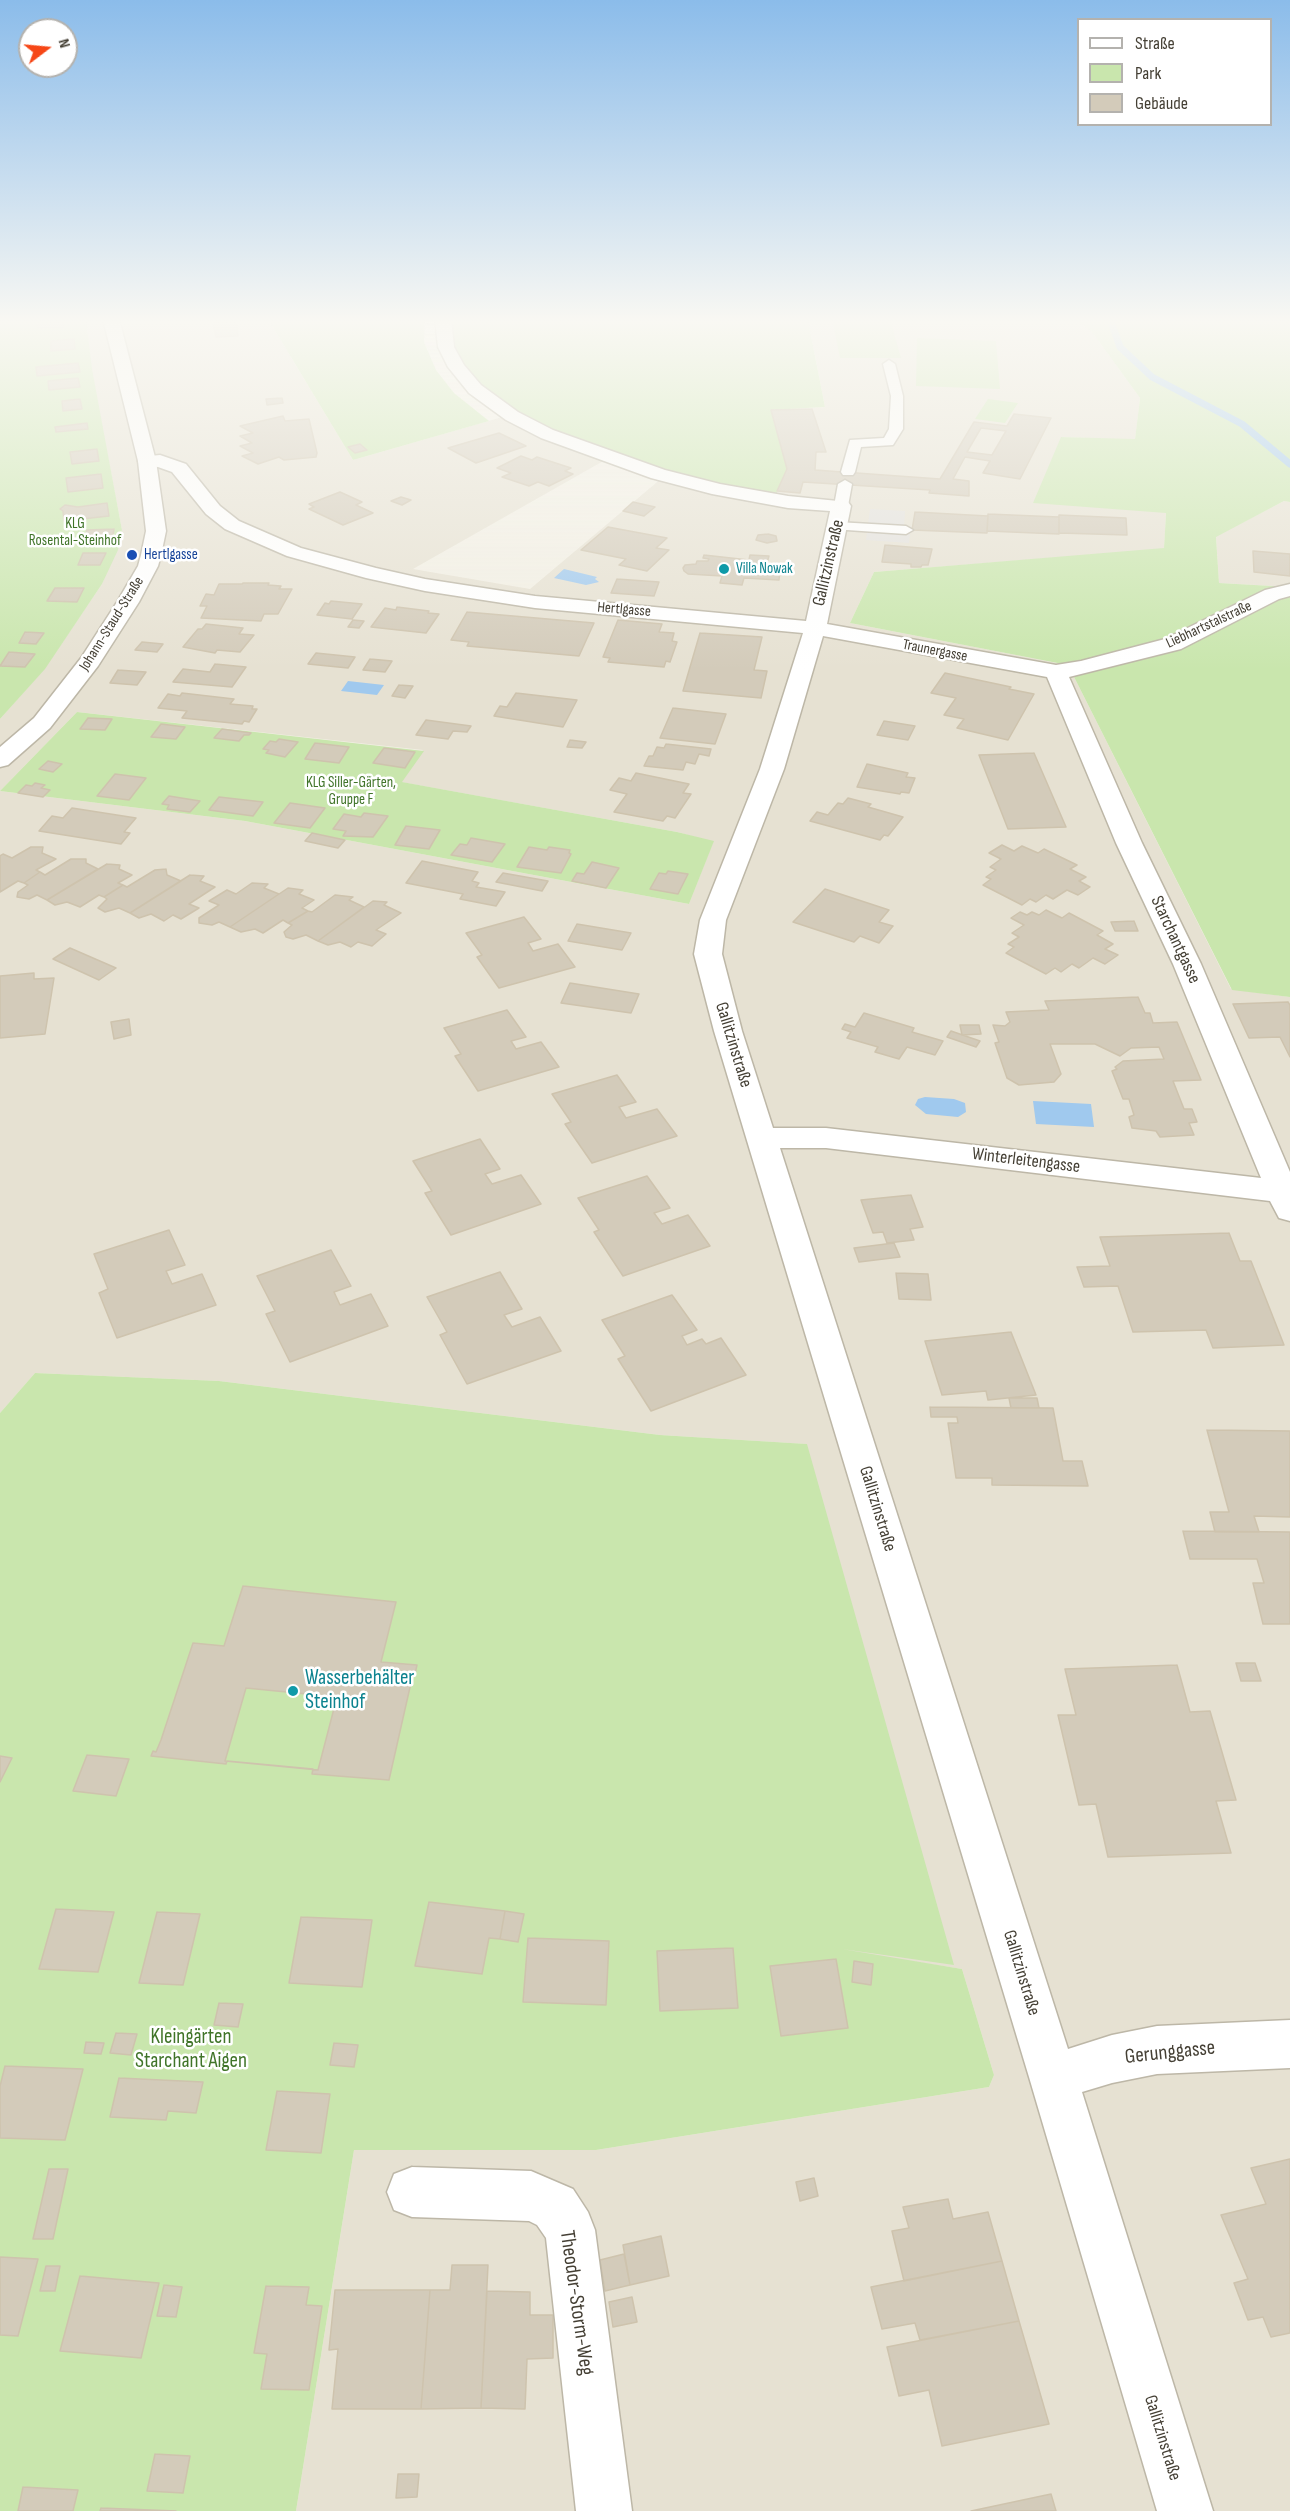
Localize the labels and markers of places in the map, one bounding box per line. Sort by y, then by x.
place label: Hertlgasse [144,546,198,564]
marker: Hertlgasse [125,548,139,562]
place label: Villa Nowak [736,560,793,578]
marker: Villa Nowak [717,562,731,576]
place label: Wasserbehälter Steinhof [305,1666,414,1716]
marker: Wasserbehälter Steinhof [286,1684,300,1698]

